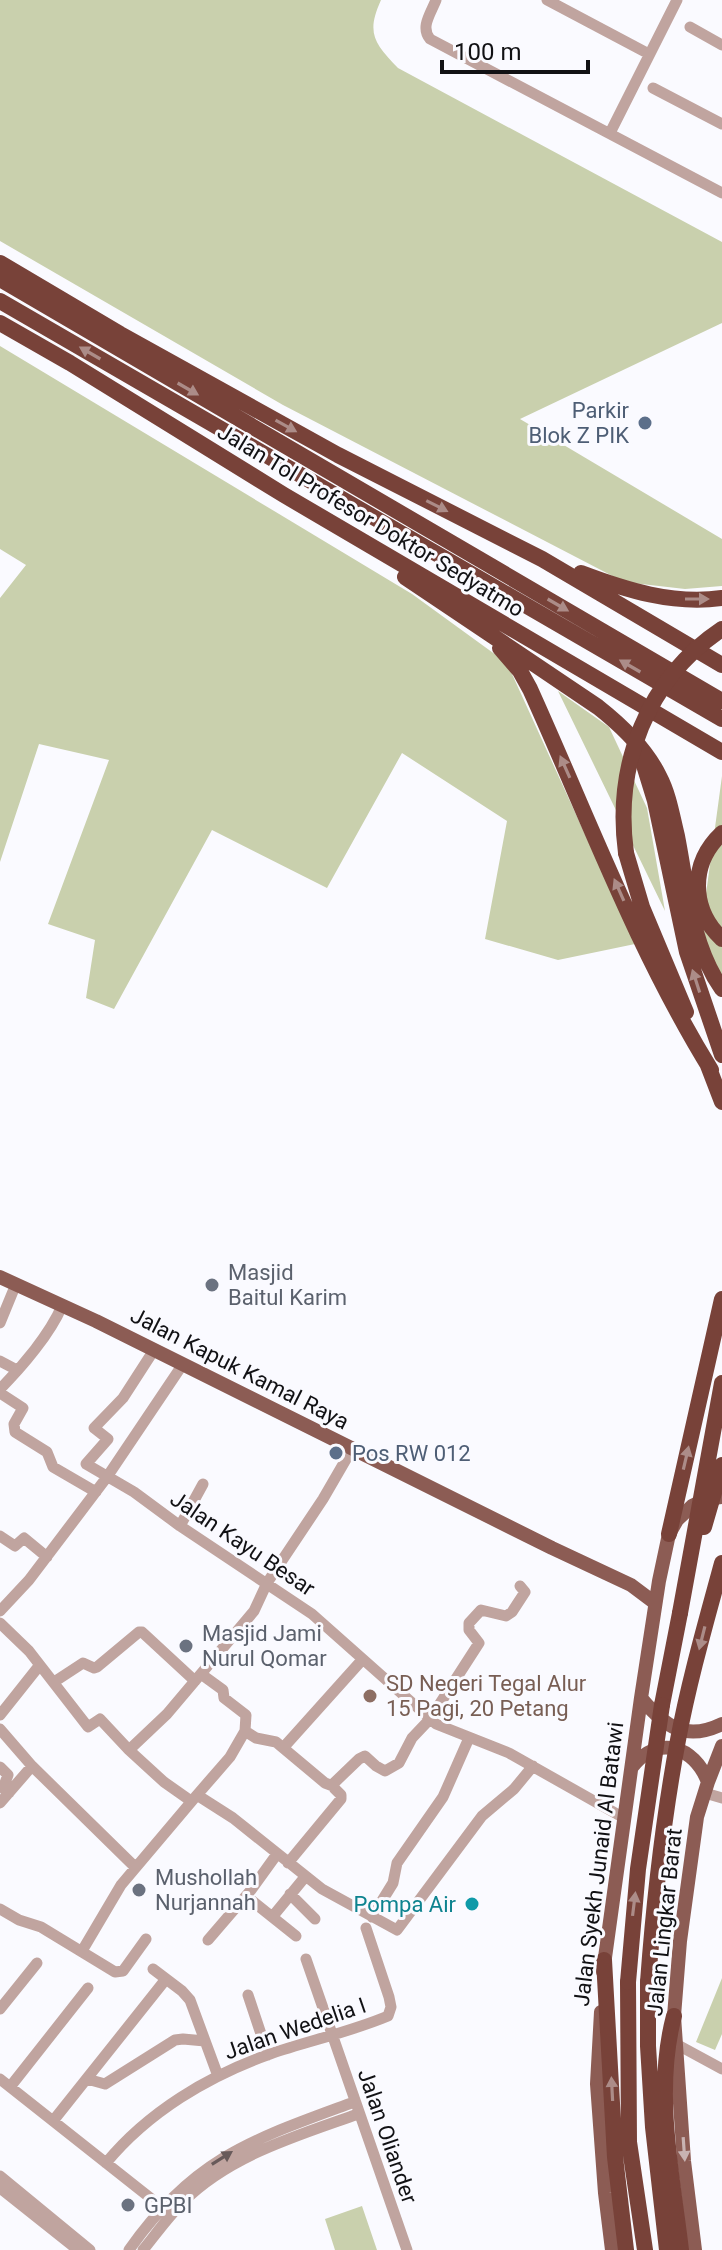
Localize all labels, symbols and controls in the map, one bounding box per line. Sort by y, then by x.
scale bar [442,24,588,74]
text: 100 m [454,38,521,66]
one-way arrow [79,346,101,360]
one-way arrow [177,382,200,396]
place label: Parkir Blok Z PIK [528,398,630,448]
marker: Parkir Blok Z PIK [636,414,654,432]
street label: Jalan Tol Profesor Doktor Sedyatmo [213,419,528,622]
one-way arrow [275,419,297,433]
one-way arrow [425,499,448,512]
one-way arrow [685,593,710,606]
one-way arrow [547,598,569,612]
one-way arrow [619,659,641,673]
one-way arrow [558,756,571,779]
one-way arrow [612,878,626,902]
one-way arrow [689,969,702,993]
place label: Masjid Baitul Karim [228,1260,347,1310]
marker: Masjid Baitul Karim [203,1276,221,1294]
street label: Jalan Kapuk Kamal Raya [127,1303,353,1434]
place label: Pos RW 012 [352,1441,471,1466]
marker: Pos RW 012 [327,1444,345,1462]
one-way arrow [680,1445,693,1470]
street label: Jalan Kayu Besar [166,1486,320,1601]
place label: Masjid Jami Nurul Qomar [202,1621,327,1671]
one-way arrow [695,1626,707,1651]
marker: Masjid Jami Nurul Qomar [177,1637,195,1655]
place label: SD Negeri Tegal Alur 15 Pagi, 20 Petang [386,1671,587,1721]
marker: SD Negeri Tegal Alur 15 Pagi, 20 Petang [361,1687,379,1705]
street label: Jalan Syekh Junaid Al Batawi [569,1720,628,2008]
street label: Jalan Lingkar Barat [642,1827,687,2017]
place label: Mushollah Nurjannah [155,1865,257,1915]
marker: Mushollah Nurjannah [130,1881,148,1899]
one-way arrow [627,1891,640,1916]
place label: Pompa Air [353,1892,457,1917]
marker: Pompa Air [463,1895,481,1913]
street label: Jalan Wedelia I [221,1993,369,2064]
street label: Jalan Oliander [353,2066,422,2207]
one-way arrow [605,2076,618,2101]
one-way arrow [678,2137,691,2162]
one-way arrow [211,2151,233,2165]
place label: GPBI [144,2193,193,2218]
marker: GPBI [119,2196,137,2214]

